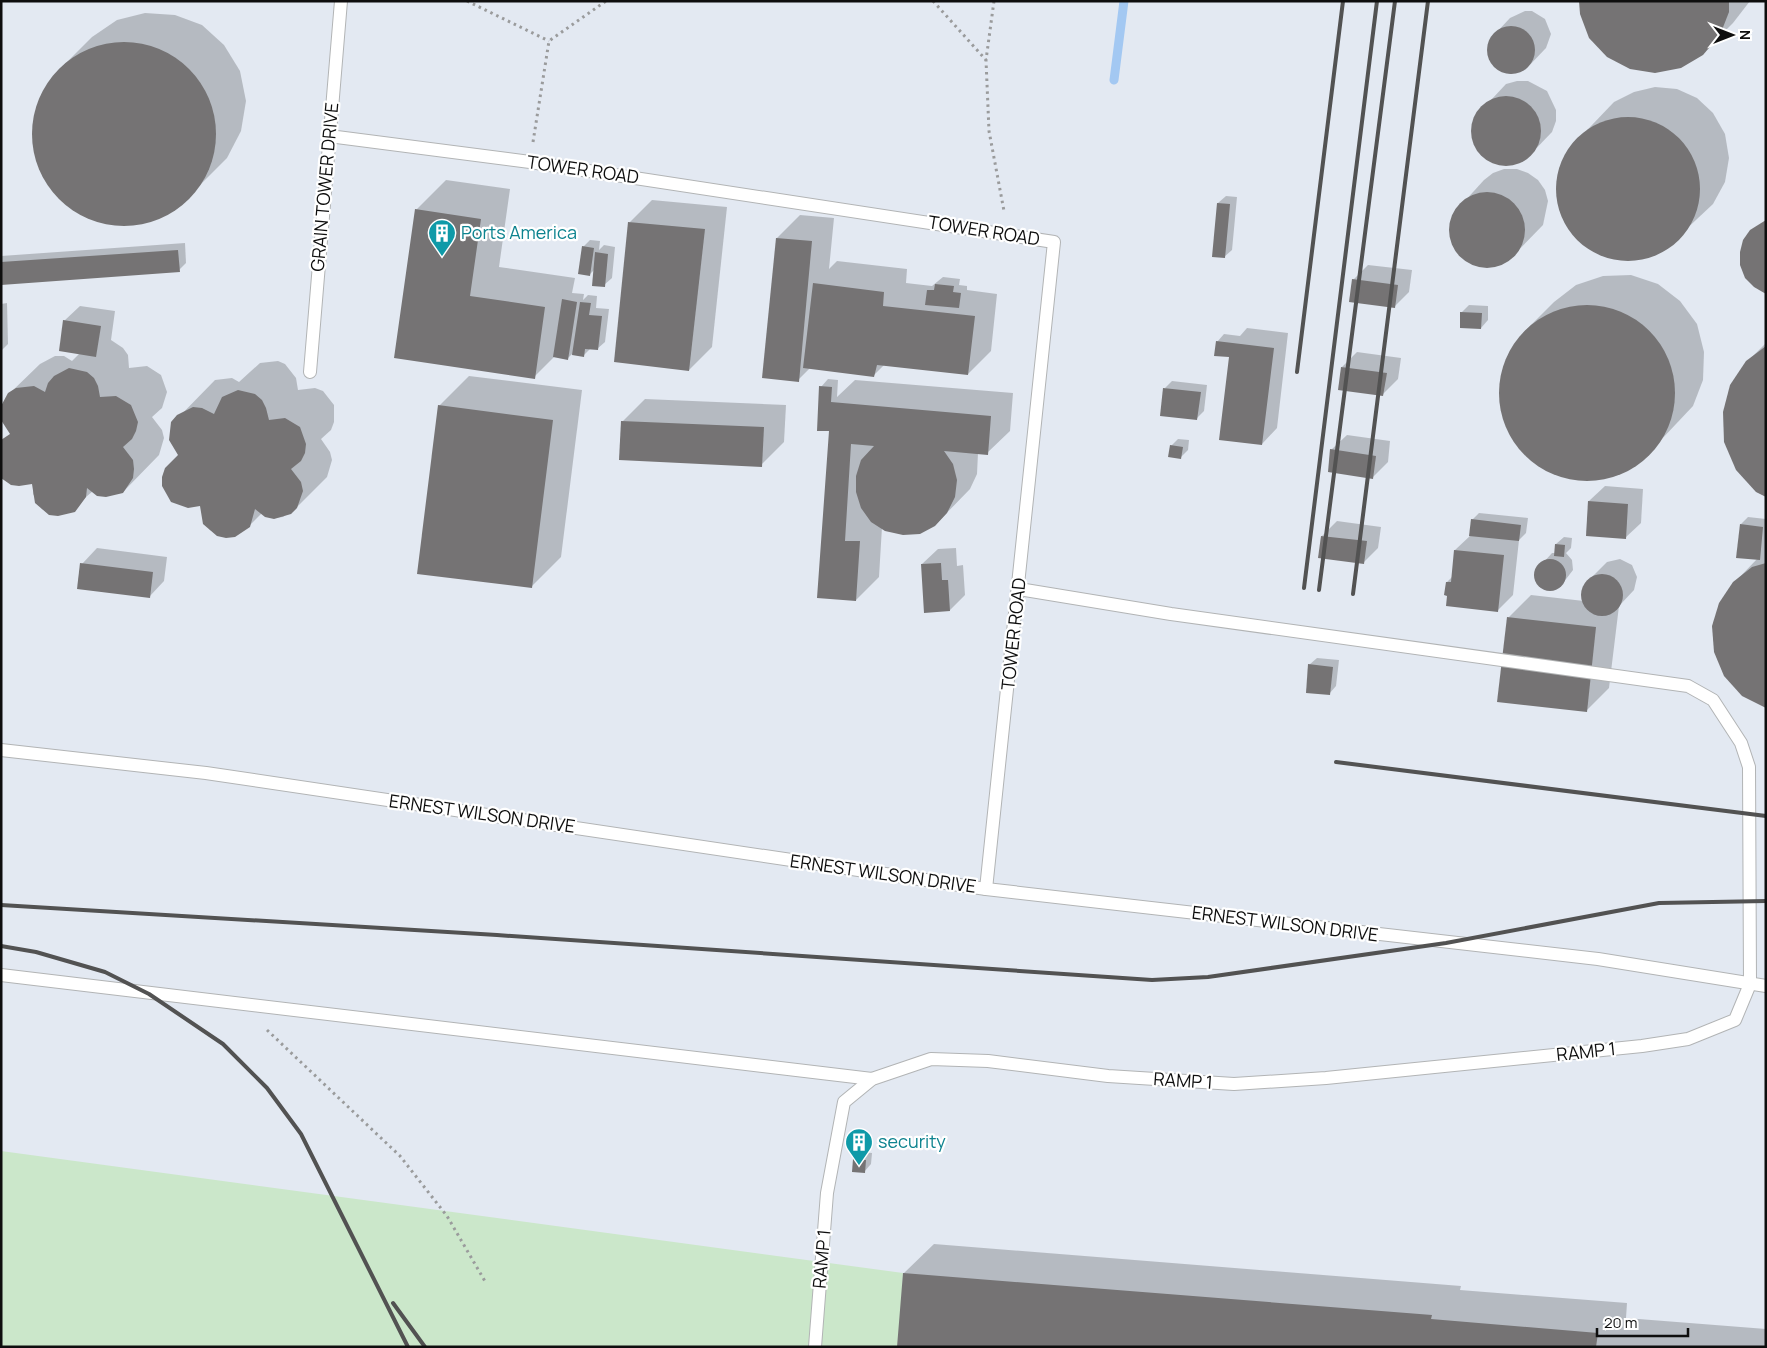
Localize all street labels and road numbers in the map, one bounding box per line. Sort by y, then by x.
street label: GRAIN TOWER DRIVE [305,101,343,272]
street label: TOWER ROAD [526,149,641,189]
street label: TOWER ROAD [927,209,1042,251]
street label: TOWER ROAD [995,577,1031,691]
street label: ERNEST WILSON DRIVE [388,788,577,838]
street label: ERNEST WILSON DRIVE [789,848,978,898]
street label: ERNEST WILSON DRIVE [1191,900,1380,946]
street label: RAMP 1 [1555,1036,1617,1066]
street label: RAMP 1 [1153,1066,1214,1094]
street label: RAMP 1 [806,1228,836,1290]

